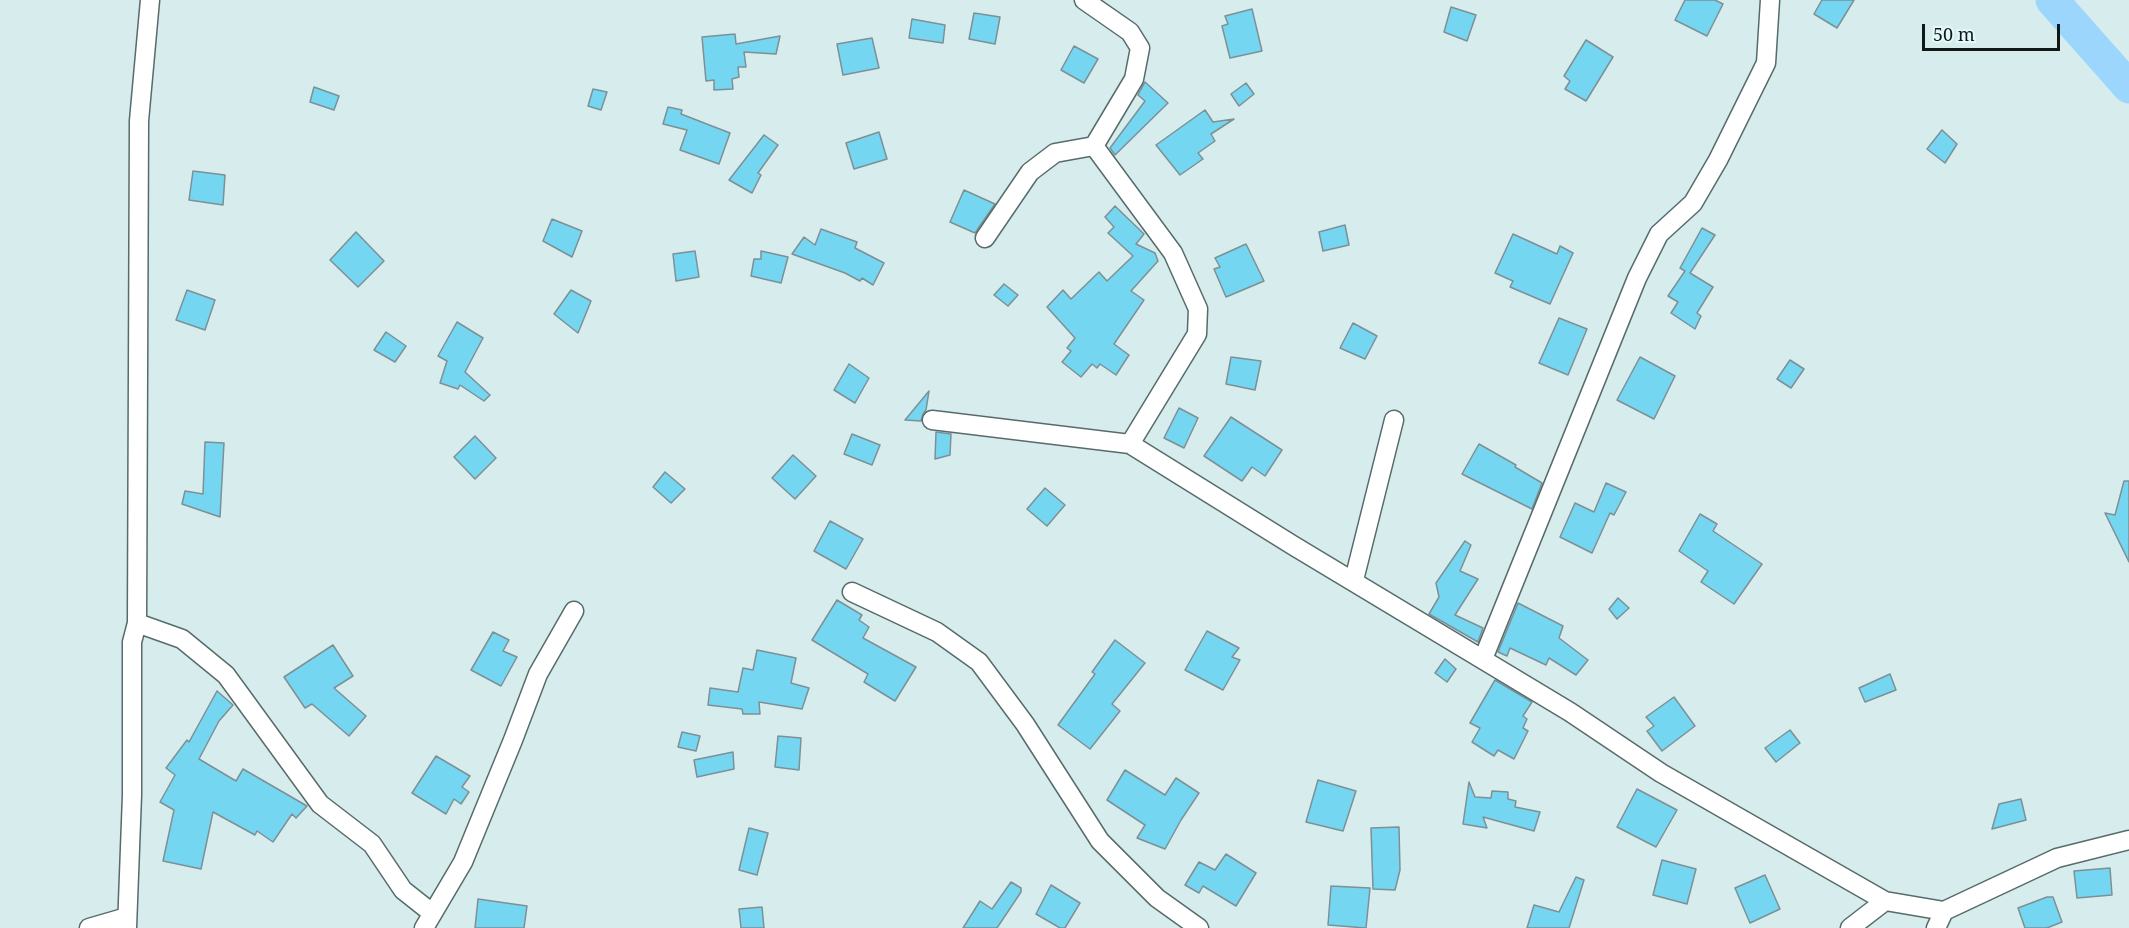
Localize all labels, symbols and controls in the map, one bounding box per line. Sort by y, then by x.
scale bar [1925,12,2063,50]
text: 50 m [1933,22,1975,46]

